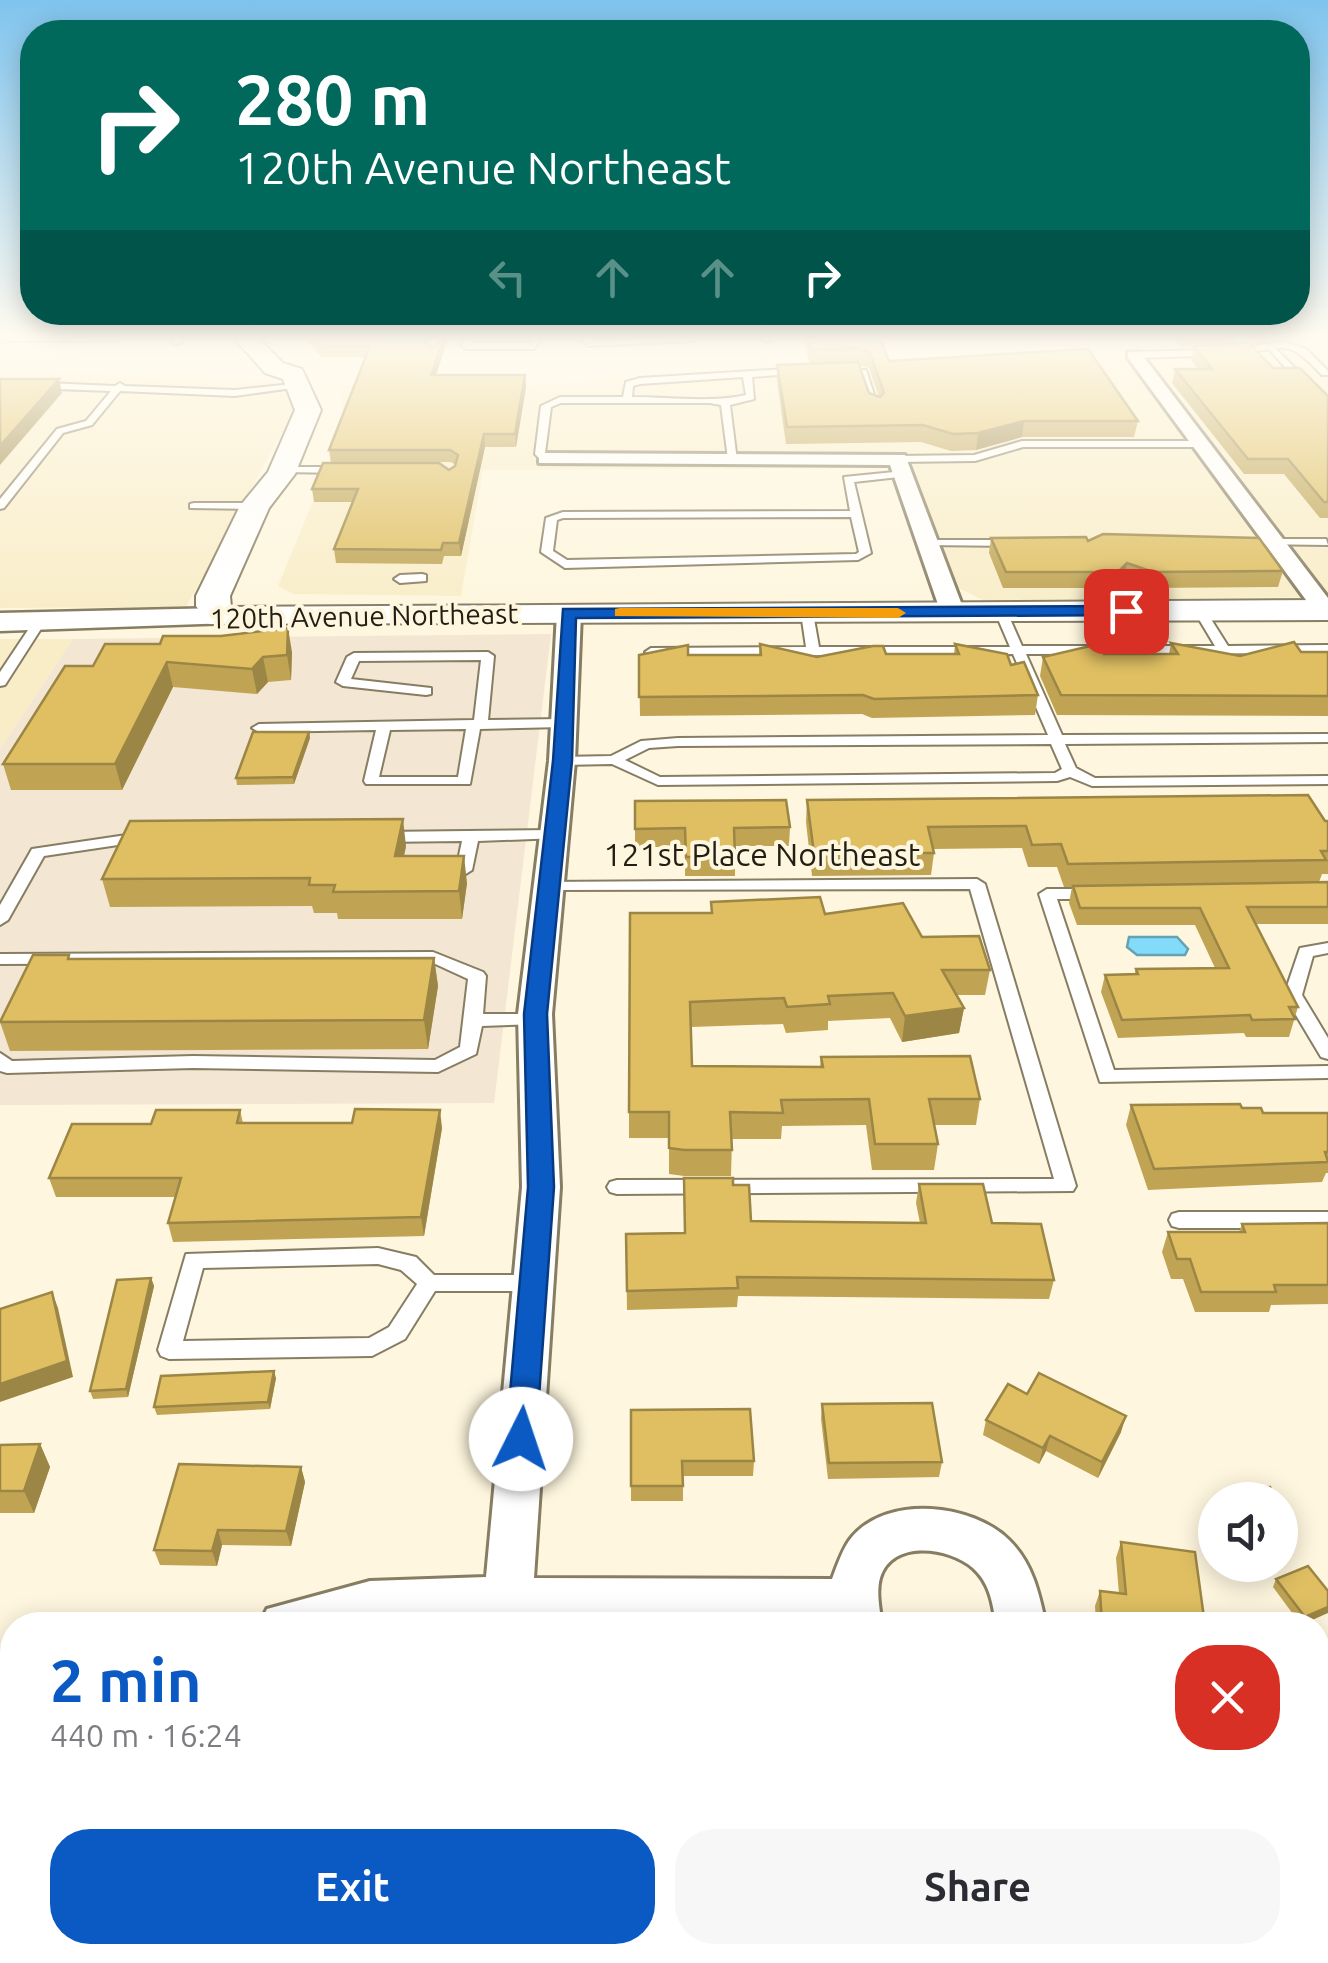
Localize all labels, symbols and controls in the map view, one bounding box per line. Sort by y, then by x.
icon: right [70,60,200,190]
text: 280 m [235,60,430,138]
text: 120th Avenue Northeast [235,142,731,193]
icon: left [480,250,535,305]
icon: ahead [585,250,640,305]
icon: ahead [690,250,745,305]
icon: right [795,250,850,305]
pin [1084,569,1169,654]
icon: arrive [1099,584,1154,639]
street label: 120th Avenue Northeast [209,597,518,634]
street label: 121st Place Northeast [604,836,921,872]
position arrow [469,1387,573,1491]
map controls [1198,1482,1298,1582]
button: sound [1198,1482,1298,1582]
button: close [1175,1645,1280,1750]
text: 2 min [50,1646,202,1713]
text: 440 m · 16:24 [50,1717,242,1753]
button: Exit [50,1829,655,1944]
button: Share [675,1829,1280,1944]

